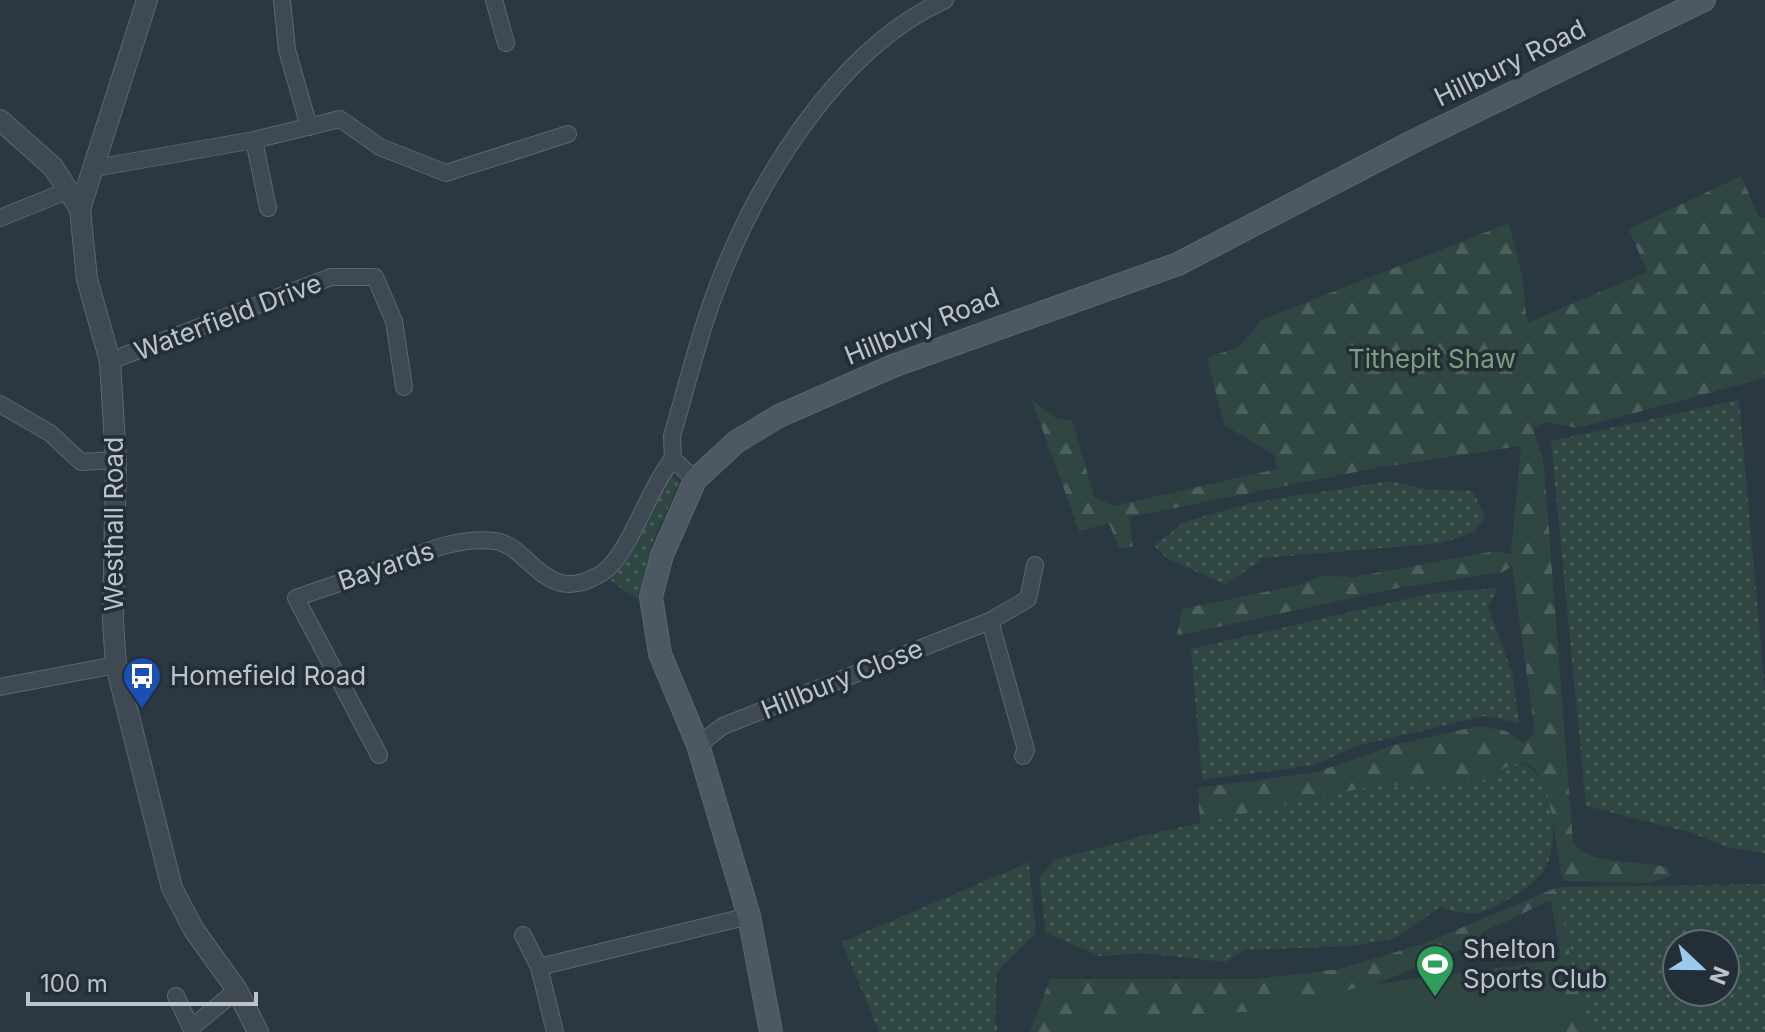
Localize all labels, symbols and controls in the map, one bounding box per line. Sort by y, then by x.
street label: Hillbury Road [1429,13,1590,113]
street label: Waterfield Drive [130,267,326,366]
street label: Hillbury Road [840,280,1004,371]
park label: Tithepit Shaw [1348,343,1516,374]
street label: Westhall Road [98,437,129,611]
street label: Bayards [334,535,438,596]
street label: Hillbury Close [757,632,927,725]
bus stop icon: Homefield Road [121,655,163,710]
place label: Homefield Road [170,660,366,691]
north arrow [1661,928,1741,1008]
place label: Shelton Sports Club [1463,933,1607,994]
sports icon: Shelton Sports Club [1414,943,1456,998]
scale bar [28,956,256,1006]
text: N [1704,963,1735,988]
text: 100 m [40,969,108,998]

